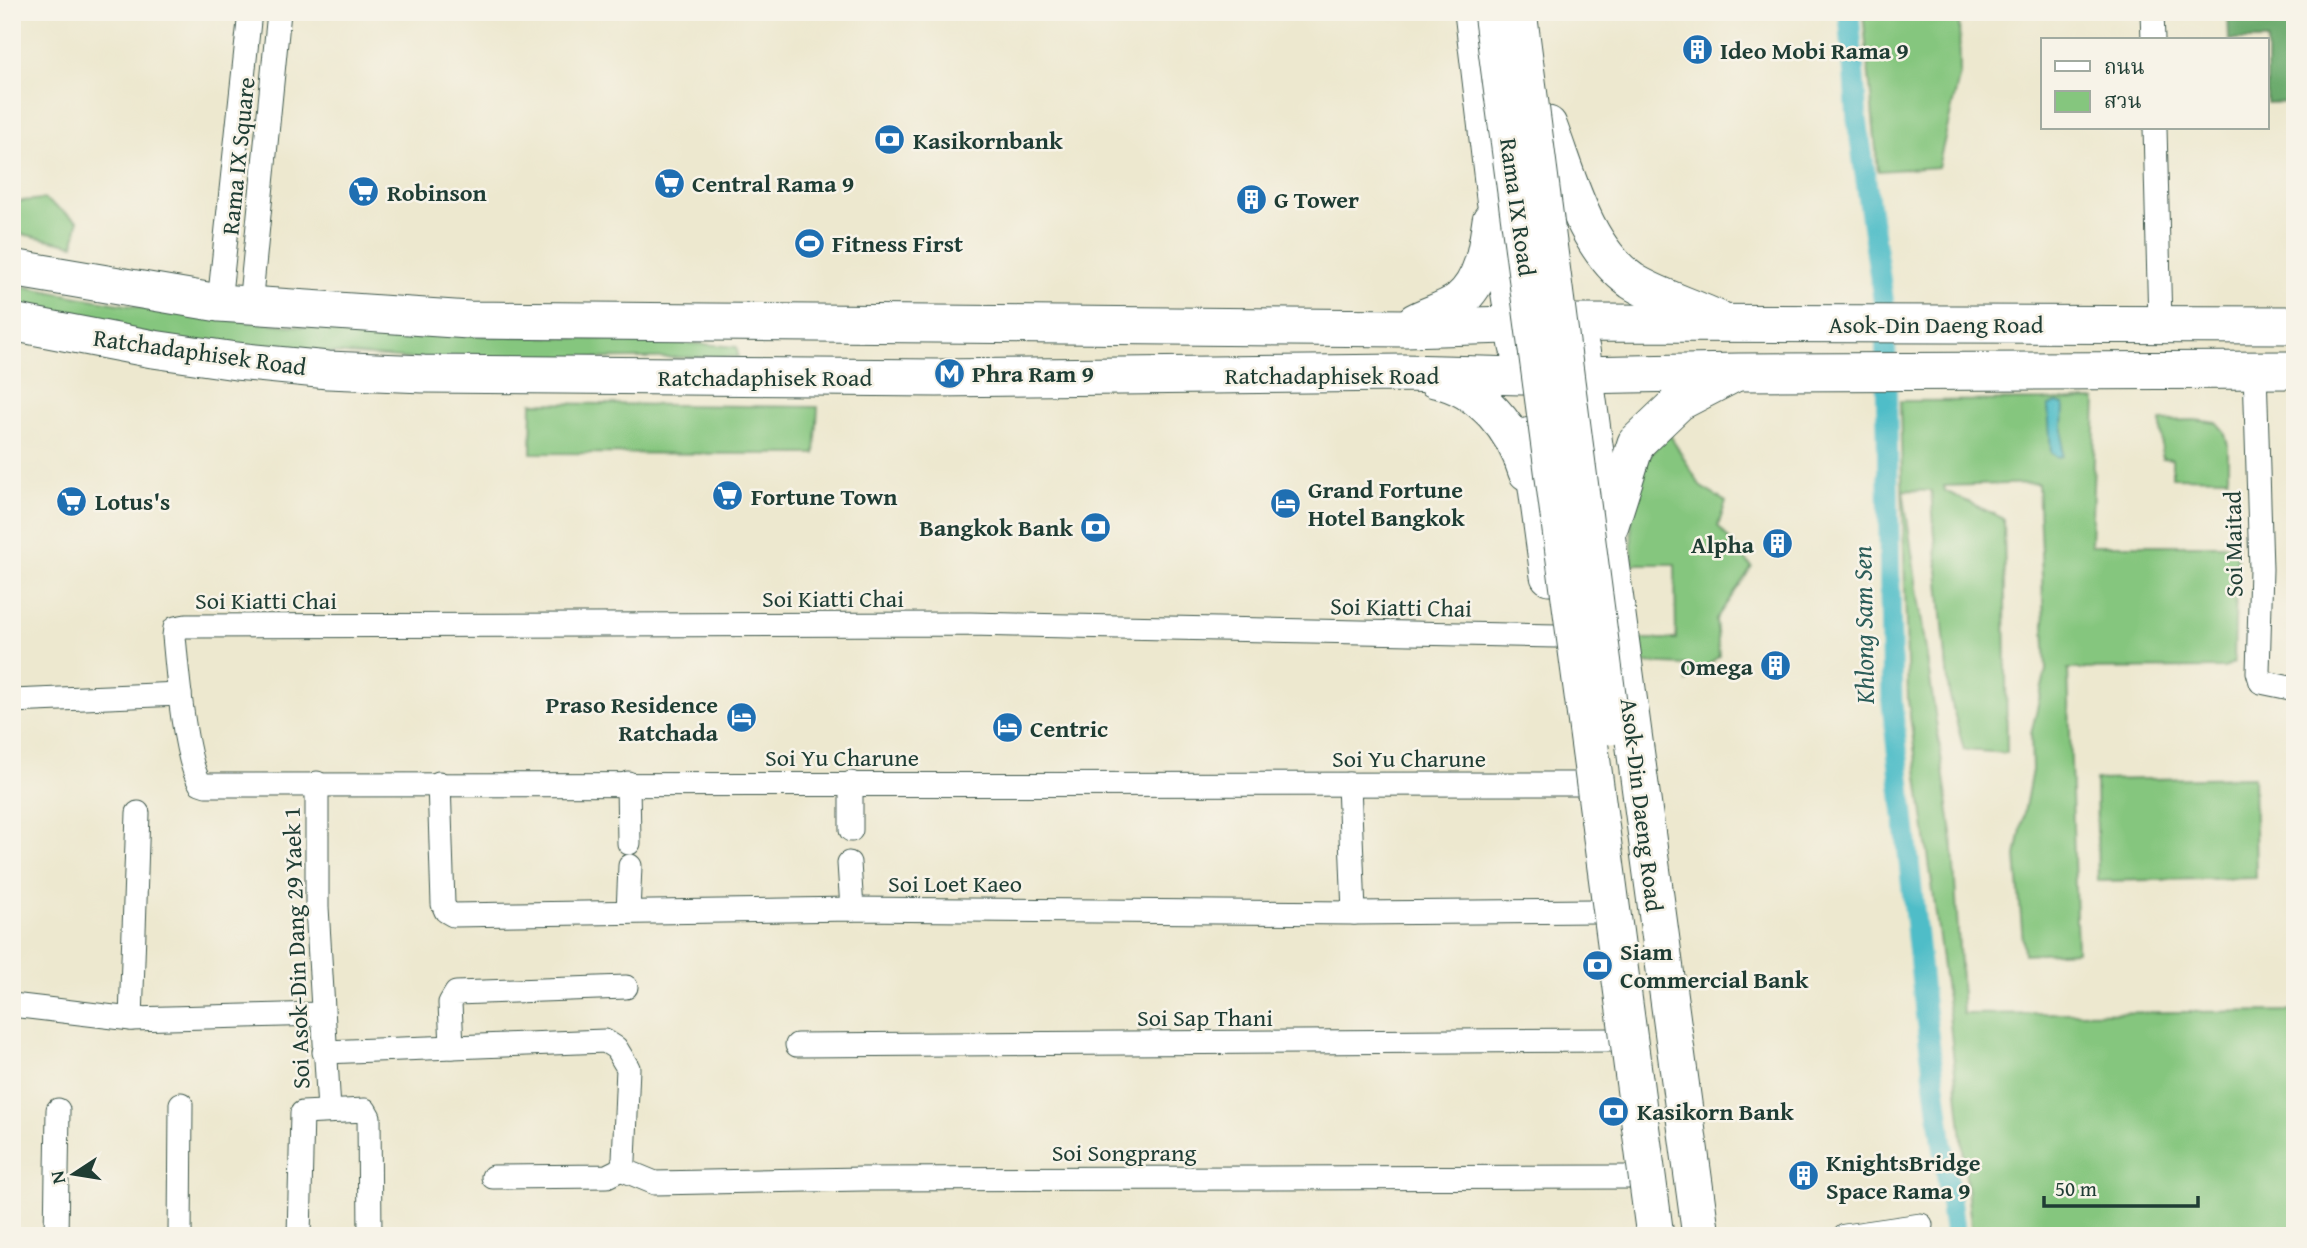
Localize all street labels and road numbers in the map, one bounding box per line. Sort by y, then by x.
street label: Rama IX Square [212,75,264,237]
street label: Rama IX Road [1491,136,1545,279]
street label: Asok-Din Daeng Road [1829,307,2044,342]
street label: Ratchadaphisek Road [91,320,309,384]
street label: Ratchadaphisek Road [1225,358,1439,393]
street label: Ratchadaphisek Road [658,360,872,395]
street label: Soi Maitad [2215,490,2251,597]
street label: Soi Kiatti Chai [762,581,904,616]
street label: Soi Kiatti Chai [195,583,337,618]
street label: Soi Kiatti Chai [1330,588,1472,626]
street label: Asok-Din Daeng Road [1612,696,1672,914]
street label: Soi Yu Charune [765,740,919,775]
street label: Soi Yu Charune [1332,741,1486,776]
street label: Soi Asok-Din Dang 29 Yaek 1 [274,806,318,1090]
street label: Soi Loet Kaeo [888,866,1022,901]
street label: Soi Sap Thani [1137,1000,1273,1035]
street label: Soi Songprang [1052,1135,1196,1170]

